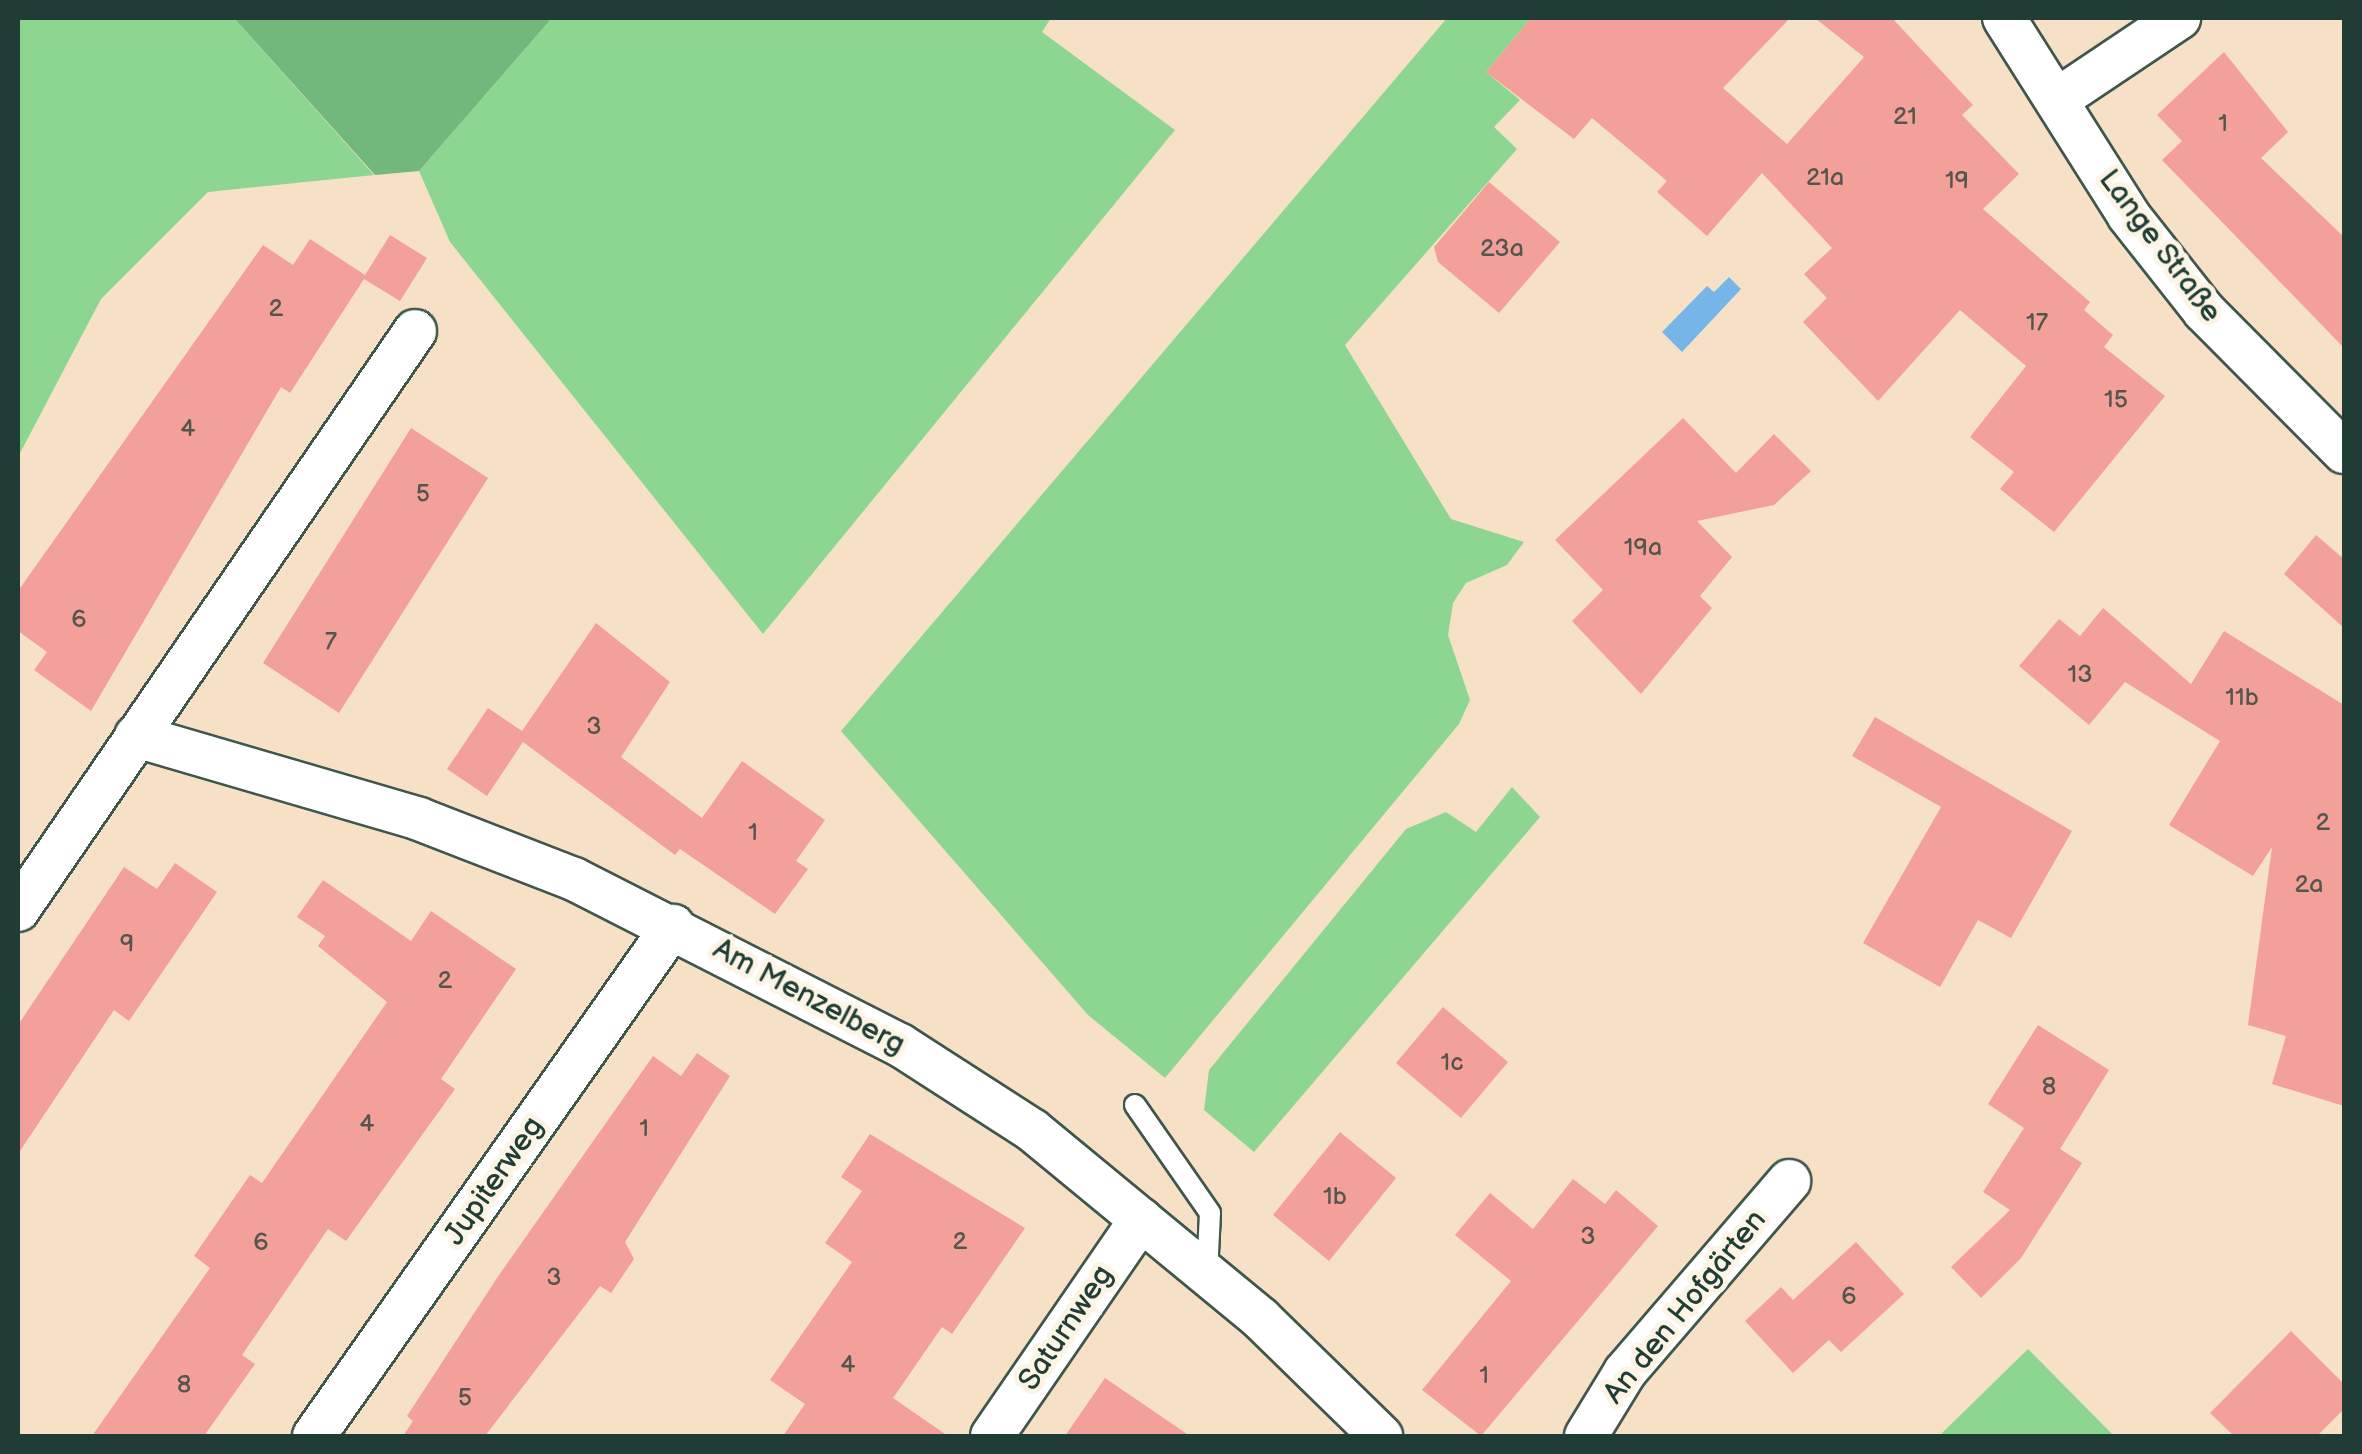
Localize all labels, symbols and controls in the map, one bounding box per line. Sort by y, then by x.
house number: 21 [1893,102,1917,132]
house number: 1 [2218,109,2228,139]
street label: Lange Straße [2091,162,2229,330]
house number: 21a [1806,163,1844,193]
house number: 19 [1945,166,1969,196]
house number: 23a [1480,234,1524,264]
house number: 2 [269,294,283,324]
house number: 17 [2026,308,2048,338]
house number: 15 [2104,385,2128,415]
house number: 4 [180,414,196,444]
house number: 5 [416,479,430,509]
house number: 19a [1624,533,1662,563]
house number: 6 [71,605,87,635]
house number: 7 [325,627,337,657]
house number: 13 [2067,660,2093,690]
house number: 11b [2225,683,2259,713]
house number: 3 [586,712,602,742]
house number: 2 [2316,808,2330,838]
house number: 1 [748,818,758,848]
house number: 2a [2295,870,2323,900]
house number: 9 [120,929,134,959]
street label: Am Menzelberg [707,931,911,1063]
house number: 2 [438,966,452,996]
house number: 1c [1441,1048,1463,1078]
house number: 8 [2042,1072,2056,1102]
house number: 4 [359,1109,375,1139]
street label: Jupiterweg [437,1110,551,1252]
house number: 1 [639,1114,649,1144]
house number: 1b [1323,1182,1347,1212]
street label: An den Hofgärten [1596,1203,1774,1411]
house number: 3 [1580,1222,1596,1252]
house number: 2 [953,1227,967,1257]
house number: 6 [253,1228,269,1258]
street label: Saturnweg [1011,1258,1121,1398]
house number: 3 [546,1263,562,1293]
house number: 6 [1841,1282,1857,1312]
house number: 4 [840,1350,856,1380]
house number: 1 [1479,1361,1489,1391]
house number: 8 [177,1370,191,1400]
house number: 5 [458,1383,472,1413]

